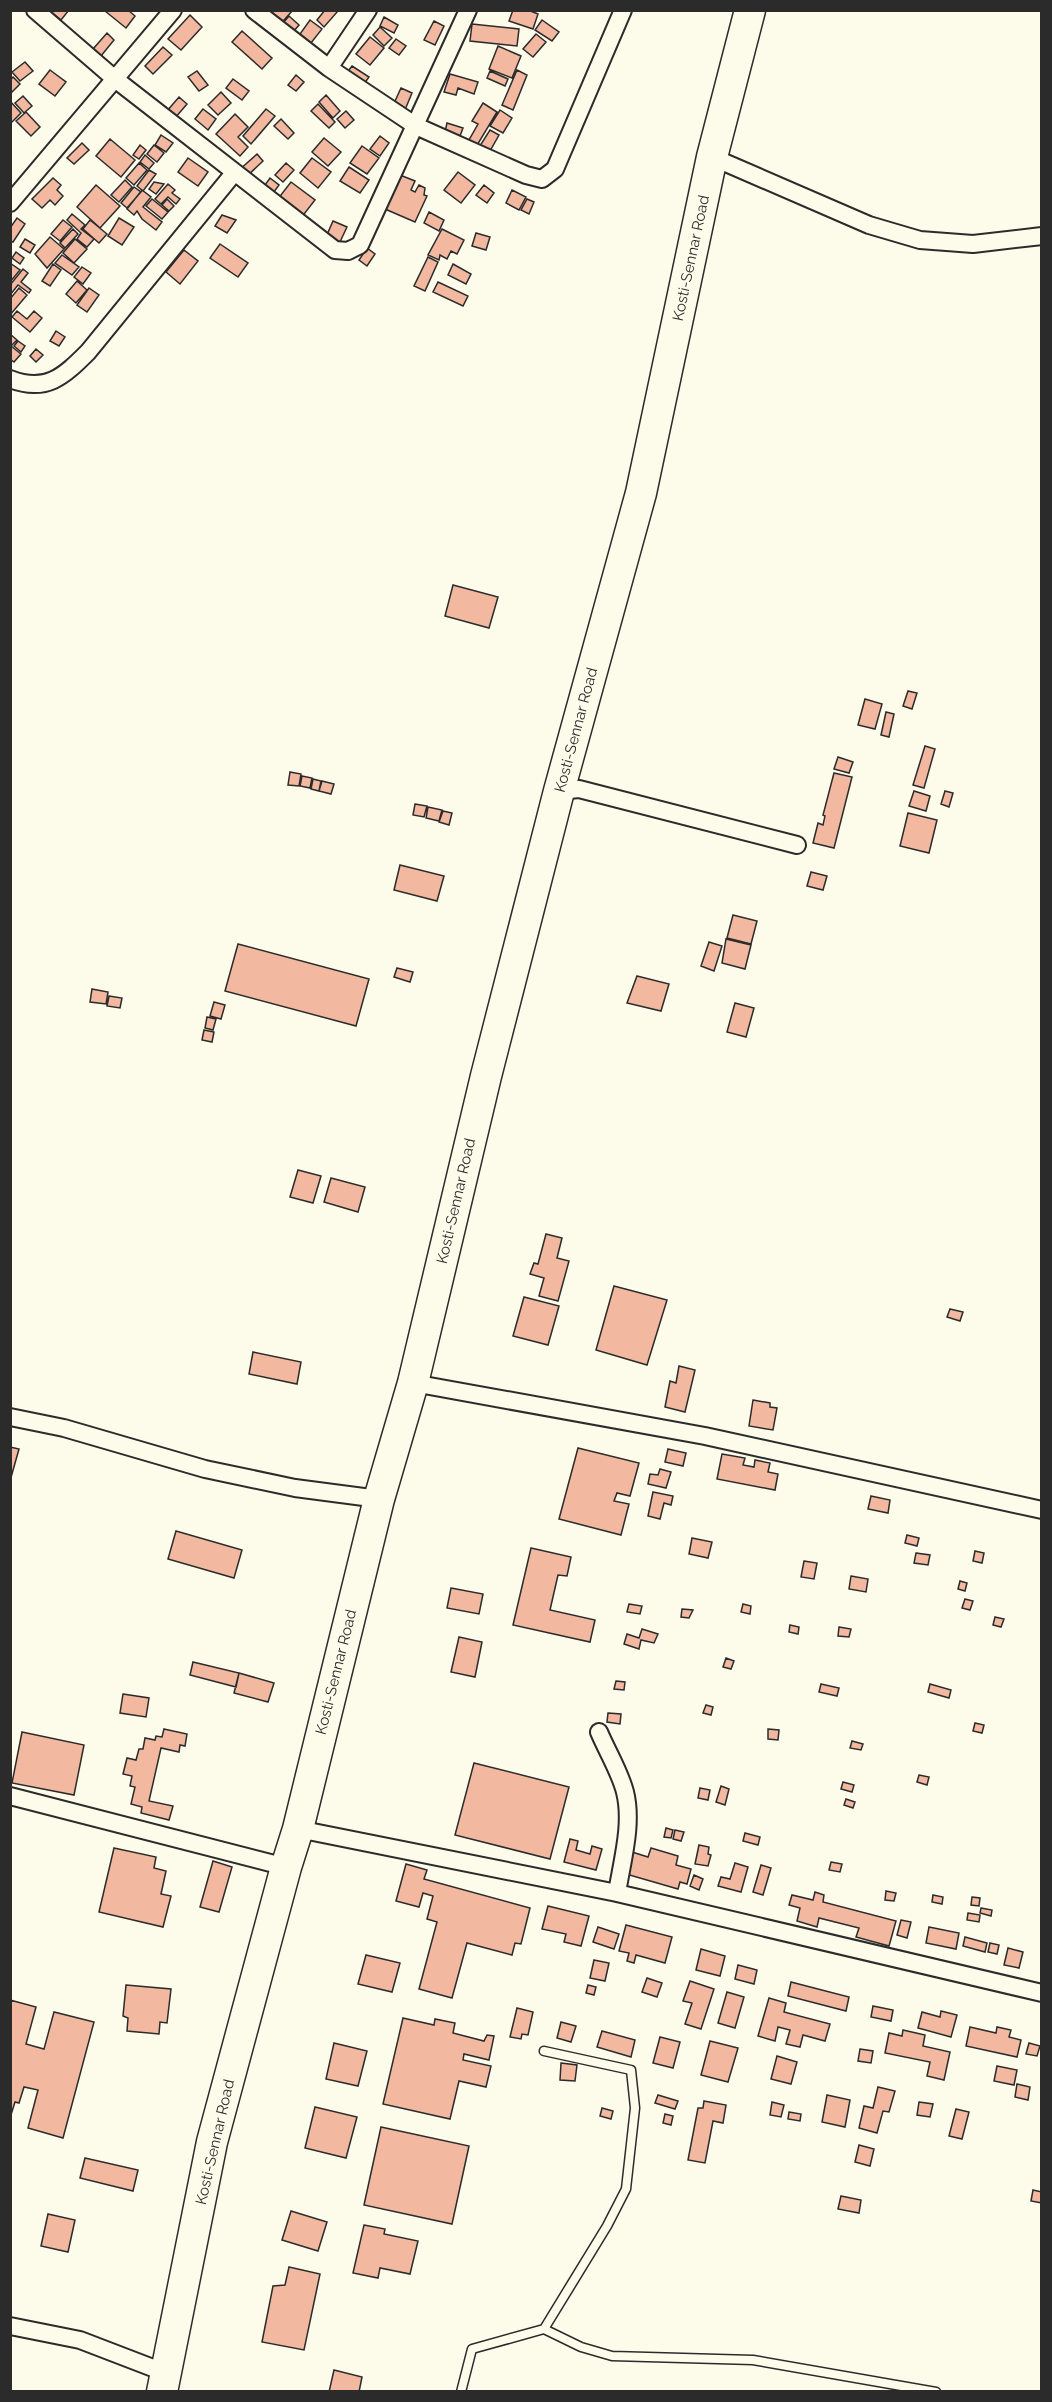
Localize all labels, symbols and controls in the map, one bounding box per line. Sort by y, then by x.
street label: Kosti-Sennar Road [669,193,713,323]
street label: Kosti-Sennar Road [551,666,601,794]
street label: Kosti-Sennar Road [433,1136,479,1266]
street label: Kosti-Sennar Road [312,1608,360,1736]
street label: Kosti-Sennar Road [192,2077,238,2207]

